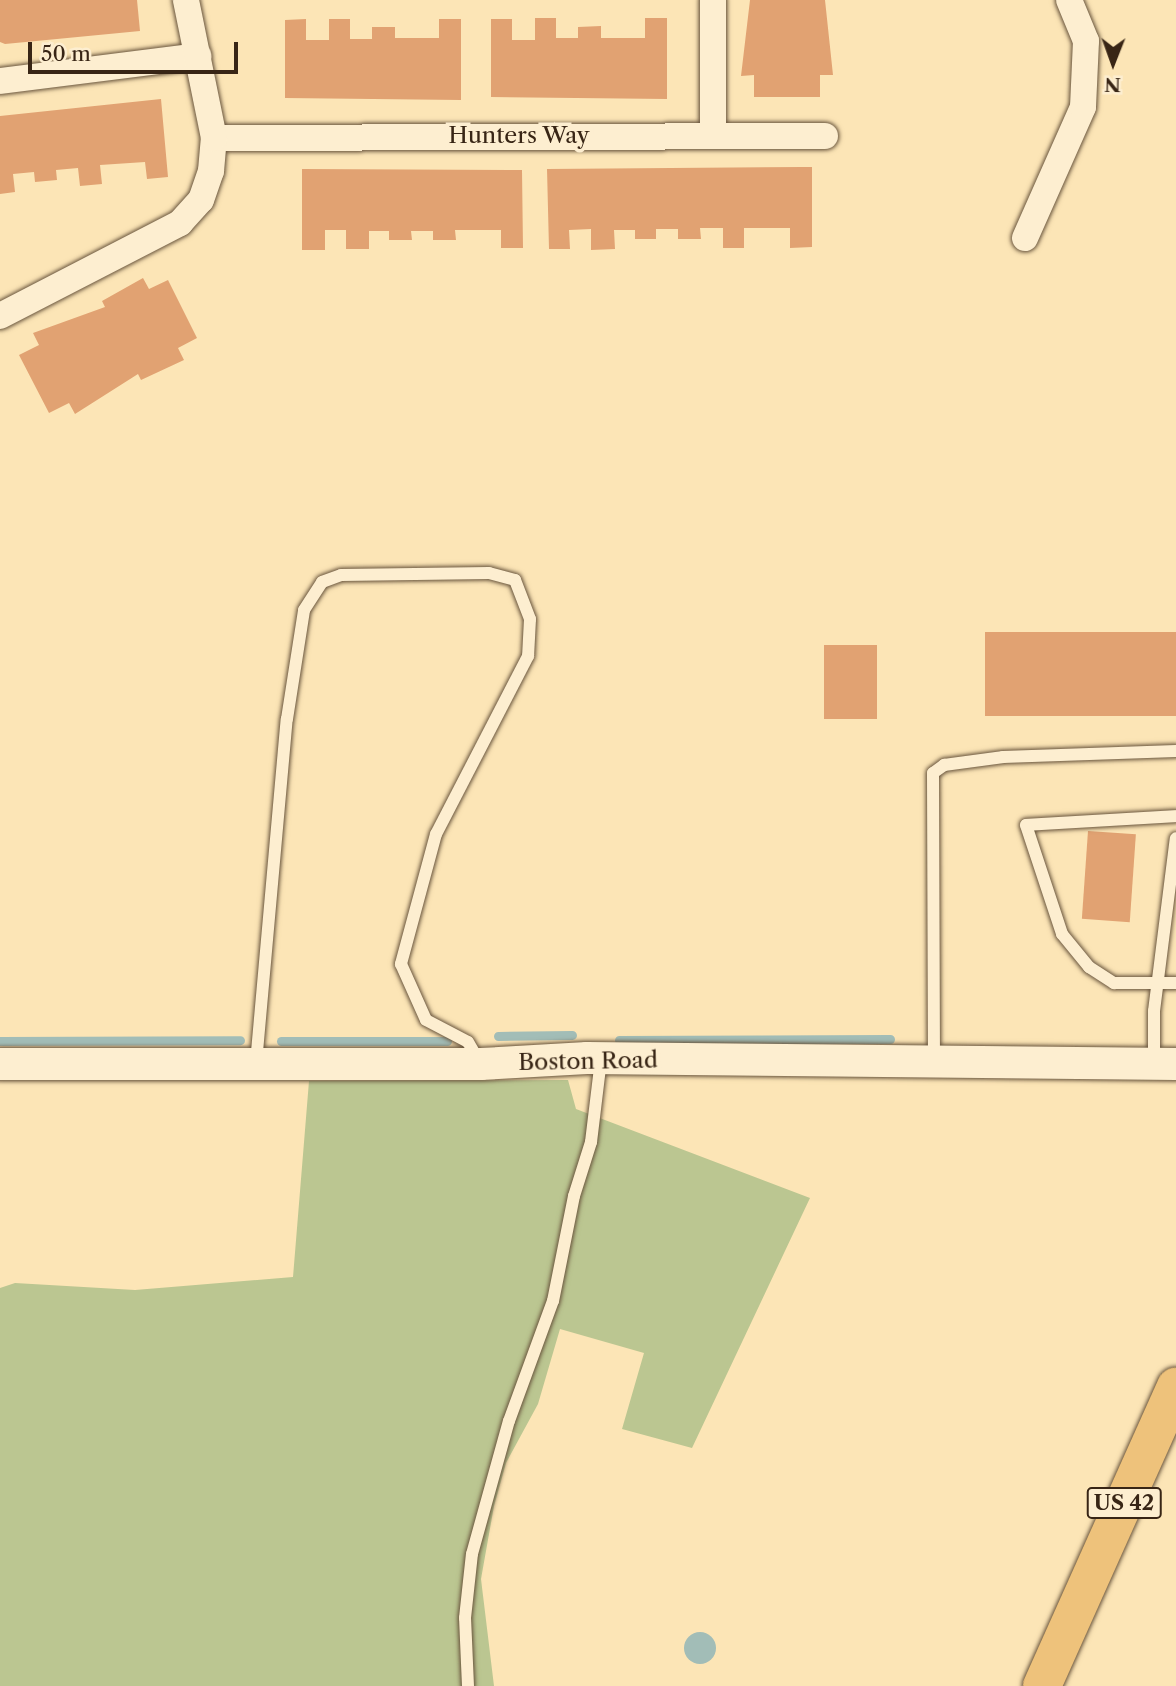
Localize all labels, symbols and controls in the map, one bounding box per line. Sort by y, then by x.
scale bar [32,28,242,72]
north arrow [1078,28,1148,98]
text: 50 m [41,41,91,66]
text: N [1104,73,1121,96]
street label: Hunters Way [448,121,590,149]
street label: Boston Road [518,1046,658,1076]
road number: US 42 [1086,1486,1162,1520]

